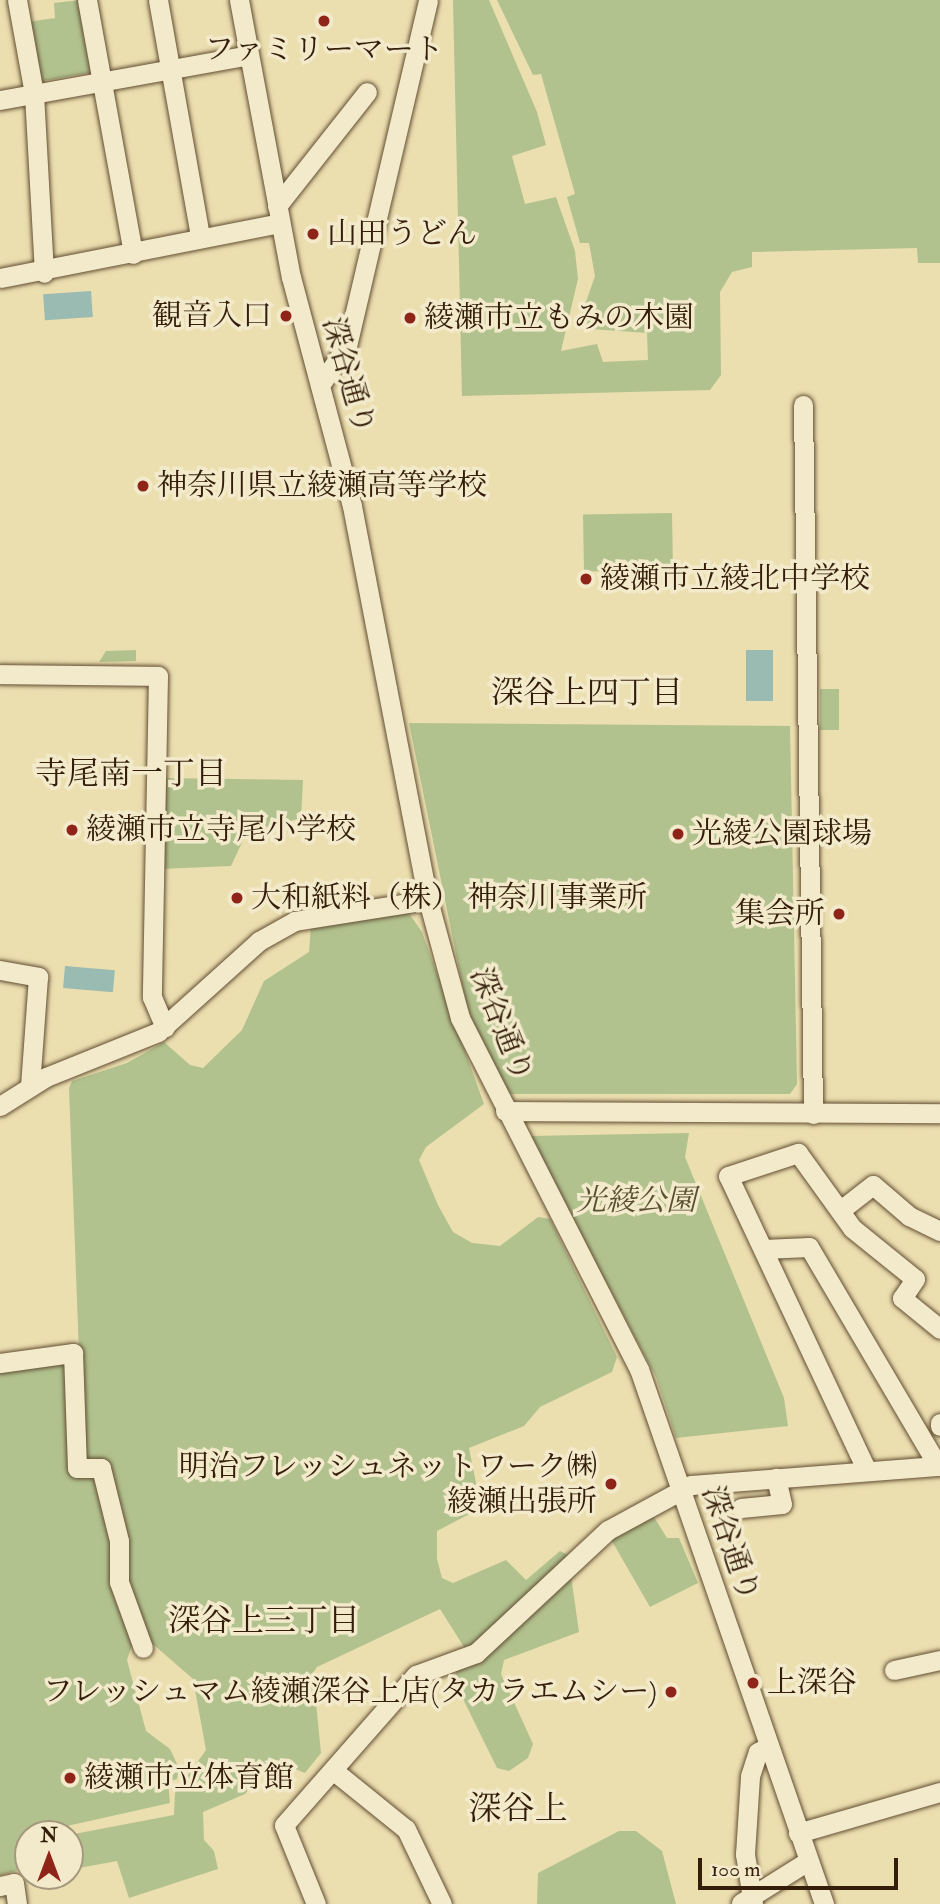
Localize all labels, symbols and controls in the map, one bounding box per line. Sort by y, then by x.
marker: ファミリーマート [316,13,332,29]
place label: ファミリーマート [204,32,444,68]
place label: 山田うどん [327,216,477,252]
marker: 山田うどん [305,226,321,242]
place label: 観音入口 [152,298,272,334]
place label: 綾瀬市立もみの木園 [424,300,694,336]
marker: 観音入口 [278,308,294,324]
marker: 綾瀬市立もみの木園 [402,310,418,326]
street label: 深谷通り [314,313,382,439]
place label: 神奈川県立綾瀬高等学校 [157,468,487,504]
marker: 神奈川県立綾瀬高等学校 [135,478,151,494]
place label: 綾瀬市立綾北中学校 [600,561,870,597]
marker: 綾瀬市立綾北中学校 [578,571,594,587]
district label: 深谷上四丁目 [491,674,683,712]
district label: 寺尾南一丁目 [35,755,227,793]
place label: 綾瀬市立寺尾小学校 [86,812,356,848]
place label: 光綾公園球場 [692,816,872,852]
marker: 綾瀬市立寺尾小学校 [64,822,80,838]
marker: 光綾公園球場 [670,826,686,842]
place label: 大和紙料（株） 神奈川事業所 [251,880,647,916]
marker: 大和紙料（株） 神奈川事業所 [229,890,245,906]
place label: 集会所 [735,896,825,932]
marker: 集会所 [831,906,847,922]
street label: 深谷通り [462,963,540,1087]
park label: 光綾公園 [576,1183,696,1219]
place label: 明治フレッシュネットワーク㈱ 綾瀬出張所 [177,1449,597,1520]
marker: 明治フレッシュネットワーク㈱ 綾瀬出張所 [603,1476,619,1492]
street label: 深谷通り [693,1481,767,1607]
district label: 深谷上三丁目 [168,1602,360,1640]
place label: 上深谷 [767,1665,857,1701]
place label: フレッシュマム綾瀬深谷上店(タカラエムシー) [41,1674,657,1710]
marker: 上深谷 [745,1675,761,1691]
marker: フレッシュマム綾瀬深谷上店(タカラエムシー) [663,1684,679,1700]
place label: 綾瀬市立体育館 [84,1760,294,1796]
marker: 綾瀬市立体育館 [62,1770,78,1786]
district label: 深谷上 [469,1789,567,1829]
north arrow [14,1820,84,1890]
text: N [40,1824,58,1848]
scale bar [702,1844,902,1888]
text: 100 m [711,1856,761,1883]

